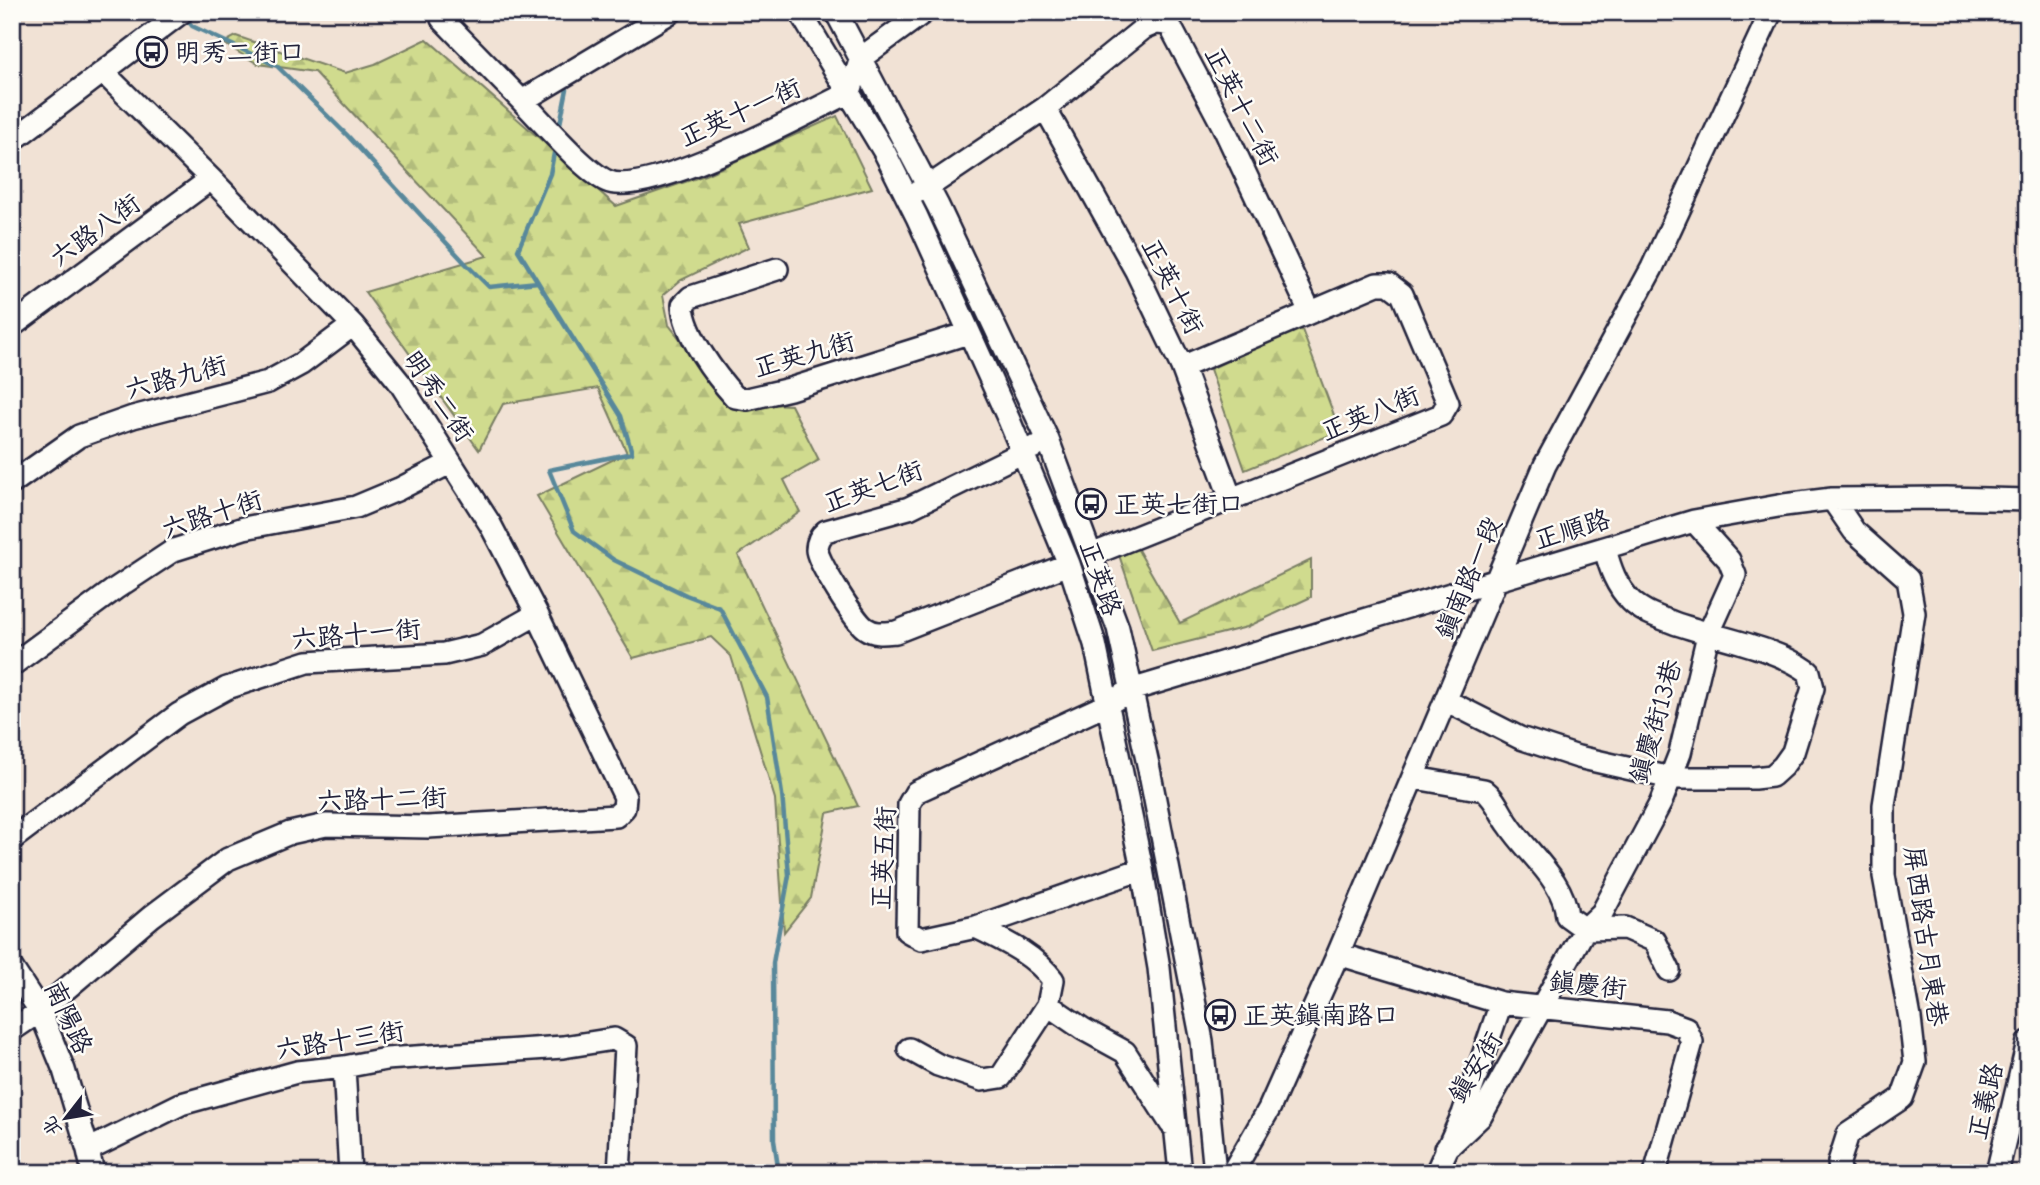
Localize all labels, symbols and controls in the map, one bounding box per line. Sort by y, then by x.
bus stop icon: 明秀二街口 [135,35,169,69]
place label: 明秀二街口 [175,38,305,68]
street label: 正英十二街 [1198,42,1284,171]
street label: 正英十一街 [675,73,806,153]
street label: 六路八街 [45,188,146,274]
street label: 正英十街 [1135,233,1209,340]
street label: 正英九街 [750,326,858,384]
street label: 明秀二街 [397,345,480,448]
street label: 六路九街 [122,350,230,406]
street label: 正英八街 [1317,381,1424,447]
street label: 正英七街 [819,455,927,519]
street label: 六路十街 [158,485,266,545]
bus stop icon: 正英七街口 [1074,487,1108,521]
place label: 正英七街口 [1114,490,1244,520]
street label: 正順路 [1531,504,1614,556]
street label: 鎮南路一段 [1430,513,1508,644]
street label: 正英路 [1073,537,1127,620]
street label: 六路十一街 [290,614,422,656]
street label: 鎮慶街13巷 [1624,656,1688,787]
street label: 六路十二街 [317,783,448,817]
street label: 正英五街 [866,805,902,911]
street label: 屏西路古月東巷 [1897,844,1953,1028]
street label: 鎮慶街 [1548,967,1628,1005]
street label: 南陽路 [38,976,98,1059]
bus stop icon: 正英鎮南路口 [1203,998,1237,1032]
place label: 正英鎮南路口 [1243,1001,1399,1031]
street label: 六路十三街 [274,1016,407,1066]
street label: 鎮安街 [1442,1027,1509,1109]
street label: 正義路 [1963,1060,2009,1143]
north arrow [32,1084,102,1154]
text: 北 [38,1112,67,1140]

